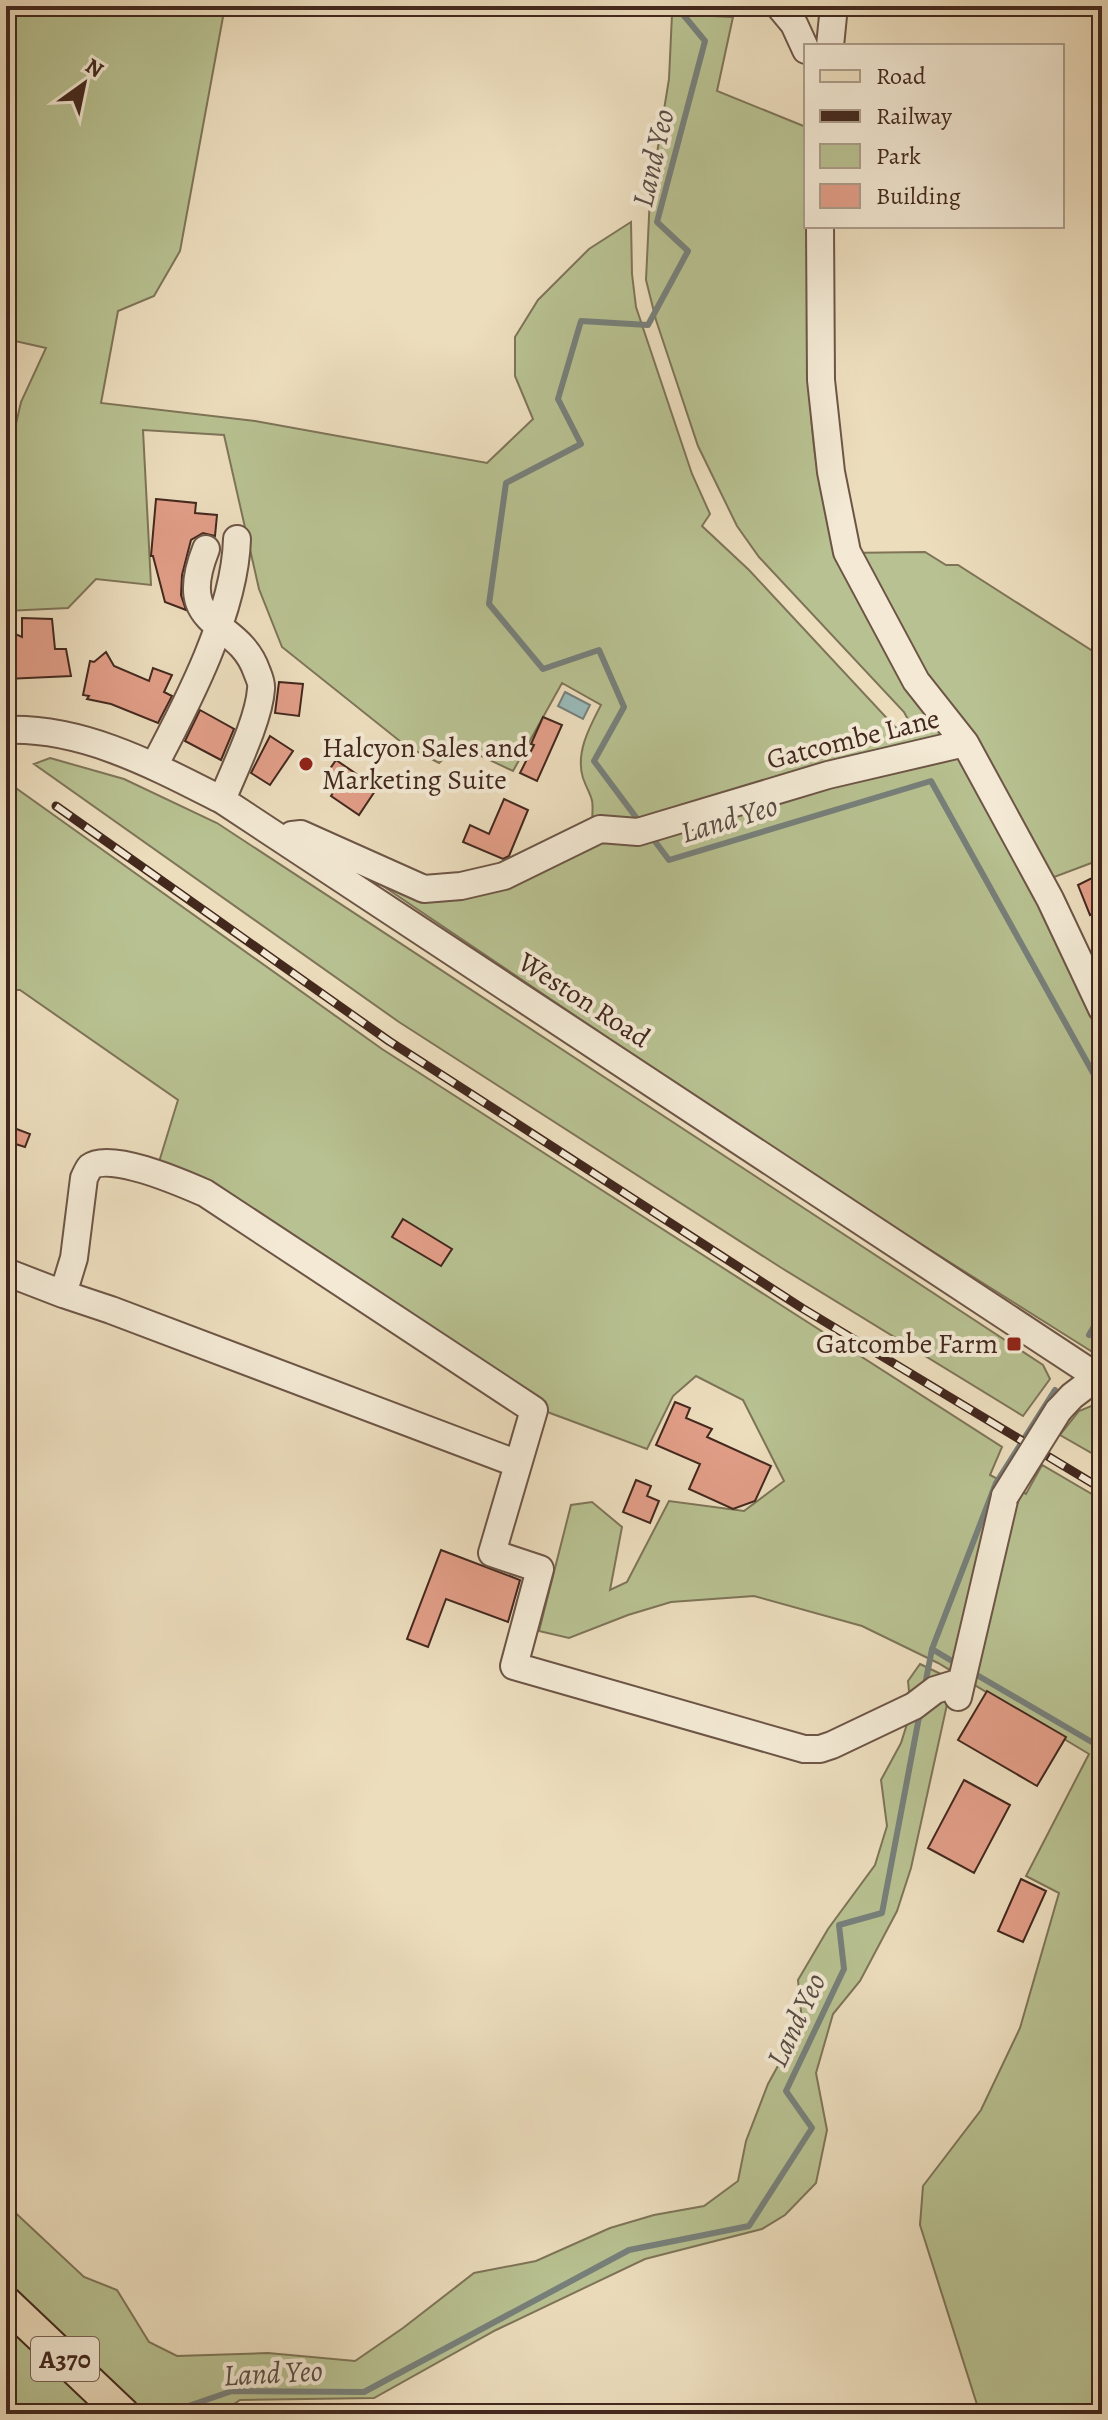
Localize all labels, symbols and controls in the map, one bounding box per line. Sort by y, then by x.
north arrow [44,44,124,124]
legend [804,44,1064,228]
text: N [79,51,109,85]
text: Road [876,60,926,92]
text: Railway [876,100,952,132]
water label: Land Yeo [622,105,684,211]
text: Park [876,140,921,172]
text: Building [876,180,961,212]
street label: Gatcombe Lane [763,699,943,779]
place label: Halcyon Sales and Marketing Suite [322,729,529,799]
marker: Halcyon Sales and Marketing Suite [297,755,315,773]
water label: Land Yeo [676,785,782,853]
street label: Weston Road [510,943,658,1057]
place label: Gatcombe Farm [816,1325,998,1363]
marker: Gatcombe Farm [1005,1335,1023,1353]
water label: Land Yeo [757,1967,835,2073]
road number: A370 [31,2337,99,2381]
water label: Land Yeo [222,2350,324,2396]

